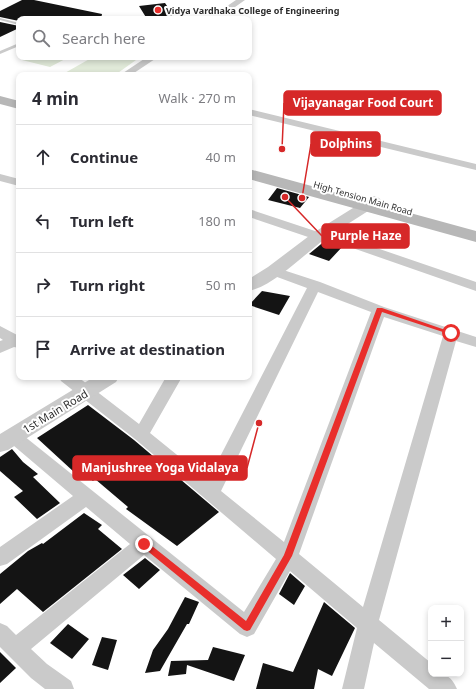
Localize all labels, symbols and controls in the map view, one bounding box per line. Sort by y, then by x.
place label: Vidya Vardhaka College of Engineering [166,4,340,17]
marker: Vidya Vardhaka College of Engineering [153,5,163,15]
search box [16,16,252,60]
icon: search [30,27,52,49]
text: Search here [62,28,145,48]
text: 4 min [32,87,79,110]
text: Walk · 270 m [158,89,236,107]
callout: Vijayanagar Food Court [284,91,441,115]
text: Vijayanagar Food Court [293,94,433,111]
callout: Dolphins [311,132,380,156]
text: Dolphins [320,135,372,152]
icon: ahead [32,146,54,168]
text: Continue [70,147,138,167]
text: 40 m [206,148,236,166]
street label: High Tension Main Road [312,178,414,218]
icon: left [32,210,54,232]
text: Turn left [70,211,134,231]
text: 180 m [198,212,236,230]
callout: Purple Haze [322,224,409,248]
text: Purple Haze [330,227,402,244]
icon: right [32,274,54,296]
text: Turn right [70,275,145,295]
text: 50 m [206,276,236,294]
route start [442,324,460,342]
icon: arrive [32,338,54,360]
text: Arrive at destination [70,339,225,359]
street label: 1st Main Road [20,386,90,436]
callout: Manjushree Yoga Vidalaya [73,456,247,480]
text: Manjushree Yoga Vidalaya [81,459,239,476]
route end [135,535,153,553]
map controls [428,605,464,677]
button: + [428,605,464,641]
button: − [428,641,464,677]

